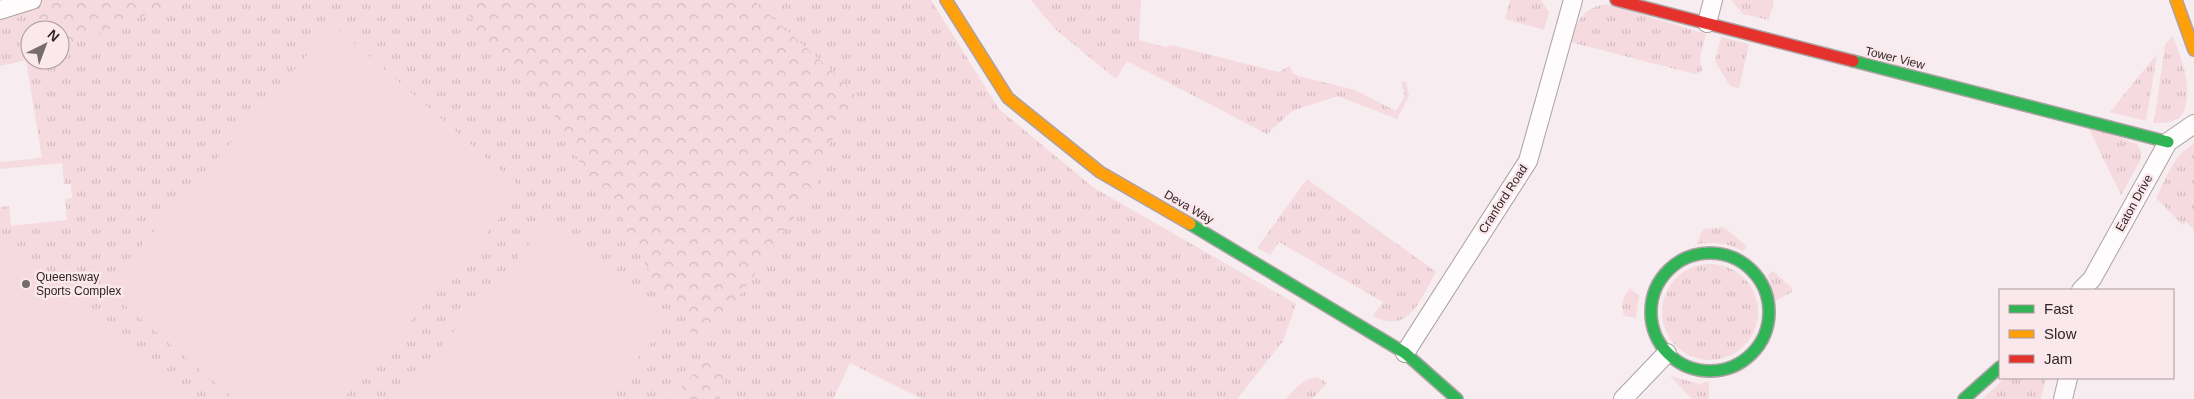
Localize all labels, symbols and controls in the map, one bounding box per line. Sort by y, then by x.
north arrow [20,20,70,70]
text: N [45,26,63,45]
street label: Tower View [1864,44,1927,72]
street label: Cranford Road [1476,162,1530,236]
street label: Eaton Drive [2113,172,2155,234]
street label: Deva Way [1162,187,1216,227]
place label: Queensway Sports Complex [36,270,121,298]
marker: Queensway Sports Complex [20,278,32,290]
legend [1999,289,2174,379]
text: Fast [2044,300,2074,317]
text: Slow [2044,325,2077,342]
text: Jam [2044,350,2072,367]

